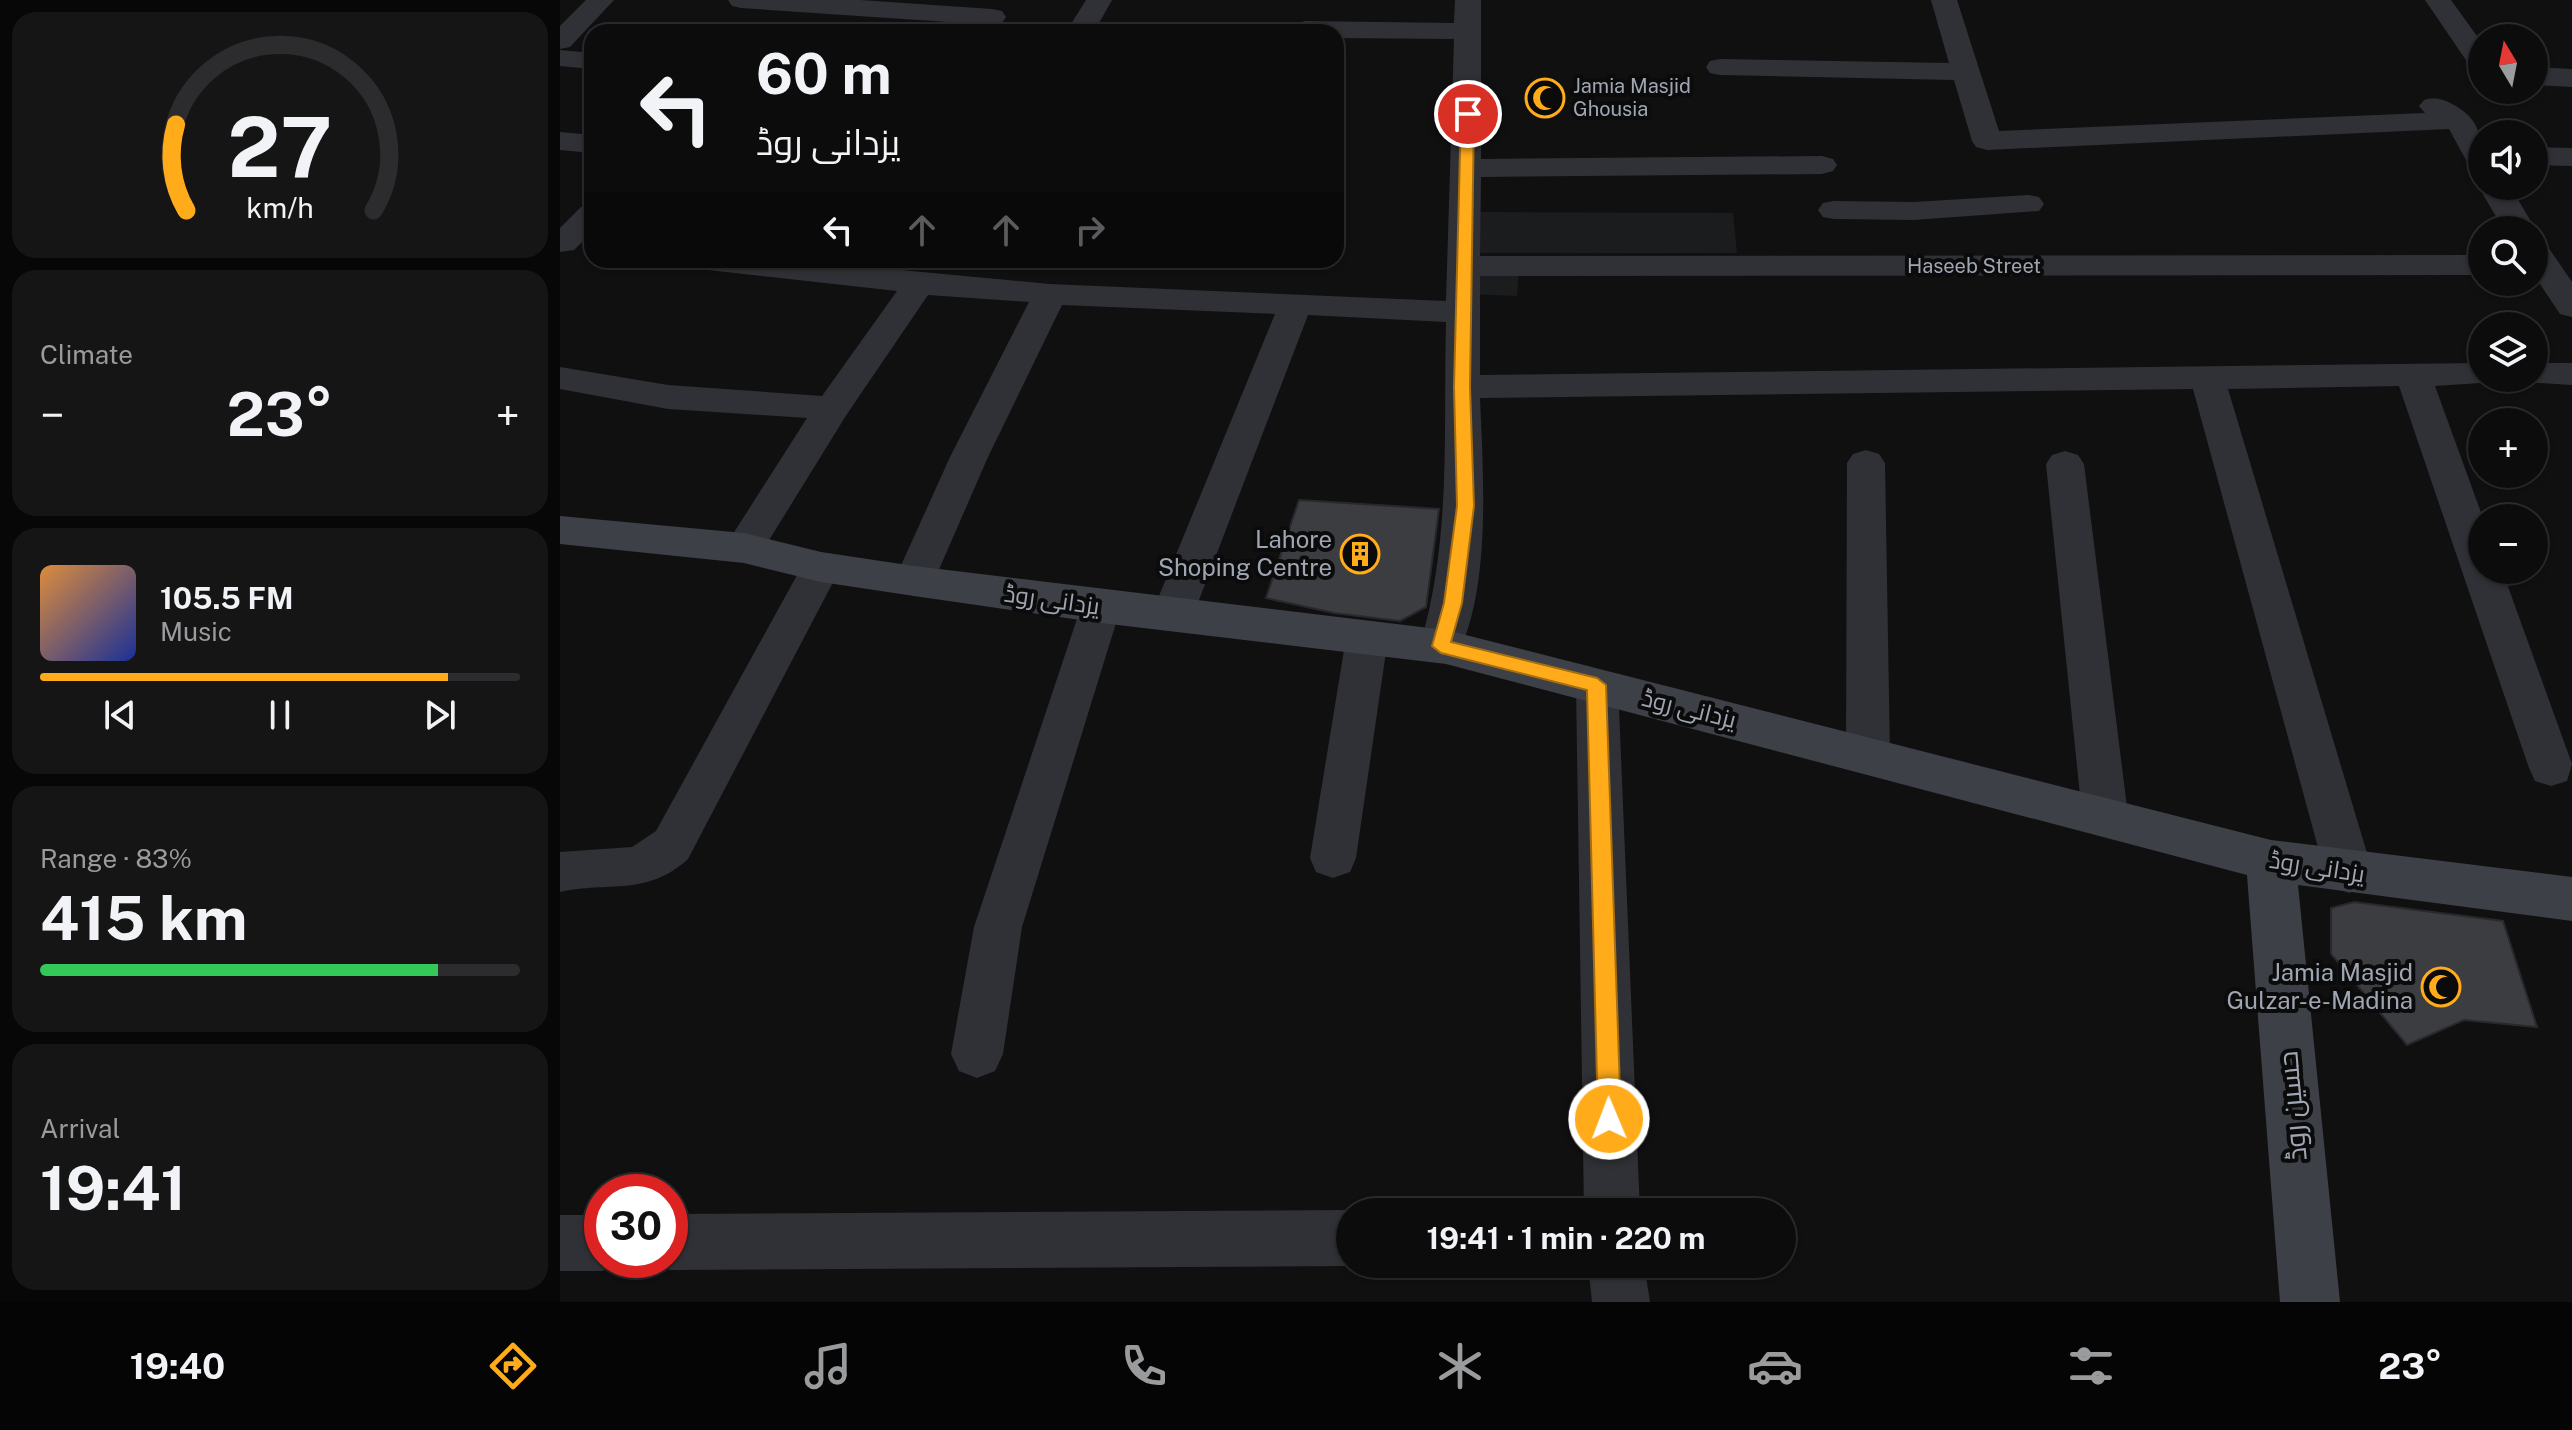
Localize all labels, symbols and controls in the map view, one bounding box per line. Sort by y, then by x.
north arrow [2468,24,2548,104]
map controls [2468,24,2548,584]
text: 60 m [756,41,892,107]
icon: left [624,56,728,160]
place label: Jamia Masjid Ghousia [1573,74,1691,121]
mosque icon: Jamia Masjid Ghousia [1524,77,1566,119]
pin [1434,80,1502,148]
icon: arrive [1446,92,1490,136]
text: 27 [228,98,332,196]
button: sound [2468,120,2548,200]
text: یزدانی روڈ [756,121,900,163]
text: km/h [246,191,314,224]
icon: left [816,208,860,252]
icon: ahead [900,208,944,252]
icon: ahead [984,208,1028,252]
icon: right [1068,208,1112,252]
button: search [2468,216,2548,296]
street label: Haseeb Street [1907,254,2041,278]
button: layers [2468,312,2548,392]
text: Climate [40,339,133,370]
text: 23° [227,379,333,450]
text: − [40,389,64,441]
text: + [496,389,520,441]
button: + [2468,408,2548,488]
button: − [2468,504,2548,584]
place label: Lahore Shoping Centre [1158,525,1332,581]
building icon: Lahore Shoping Centre [1339,533,1381,575]
street label: یزدانی روڈ [1002,578,1102,621]
text: 105.5 FM [160,580,293,616]
text: Music [160,616,232,647]
street label: یزدانی روڈ [1639,683,1740,734]
icon: previous [98,693,142,737]
icon: pause [258,693,302,737]
icon: next [418,693,462,737]
text: Range · 83% [40,843,192,874]
street label: یزدانی روڈ [2267,845,2367,888]
text: 415 km [40,883,248,954]
place label: Jamia Masjid Gulzar-e-Madina [2227,958,2413,1014]
mosque icon: Jamia Masjid Gulzar-e-Madina [2420,966,2462,1008]
street label: حسین روڈ [2270,1050,2314,1162]
position arrow [1567,1077,1651,1161]
text: Arrival [40,1113,120,1144]
text: 19:41 [40,1153,186,1224]
speed limit sign: 30 [584,1174,688,1278]
text: 19:41 · 1 min · 220 m [1427,1220,1705,1256]
icon: directions [485,1338,541,1394]
icon: music [800,1338,856,1394]
icon: phone [1116,1338,1172,1394]
icon: climate [1432,1338,1488,1394]
icon: car [1747,1338,1803,1394]
icon: filters [2063,1338,2119,1394]
text: 19:40 [130,1345,225,1387]
text: 23° [2378,1345,2442,1387]

